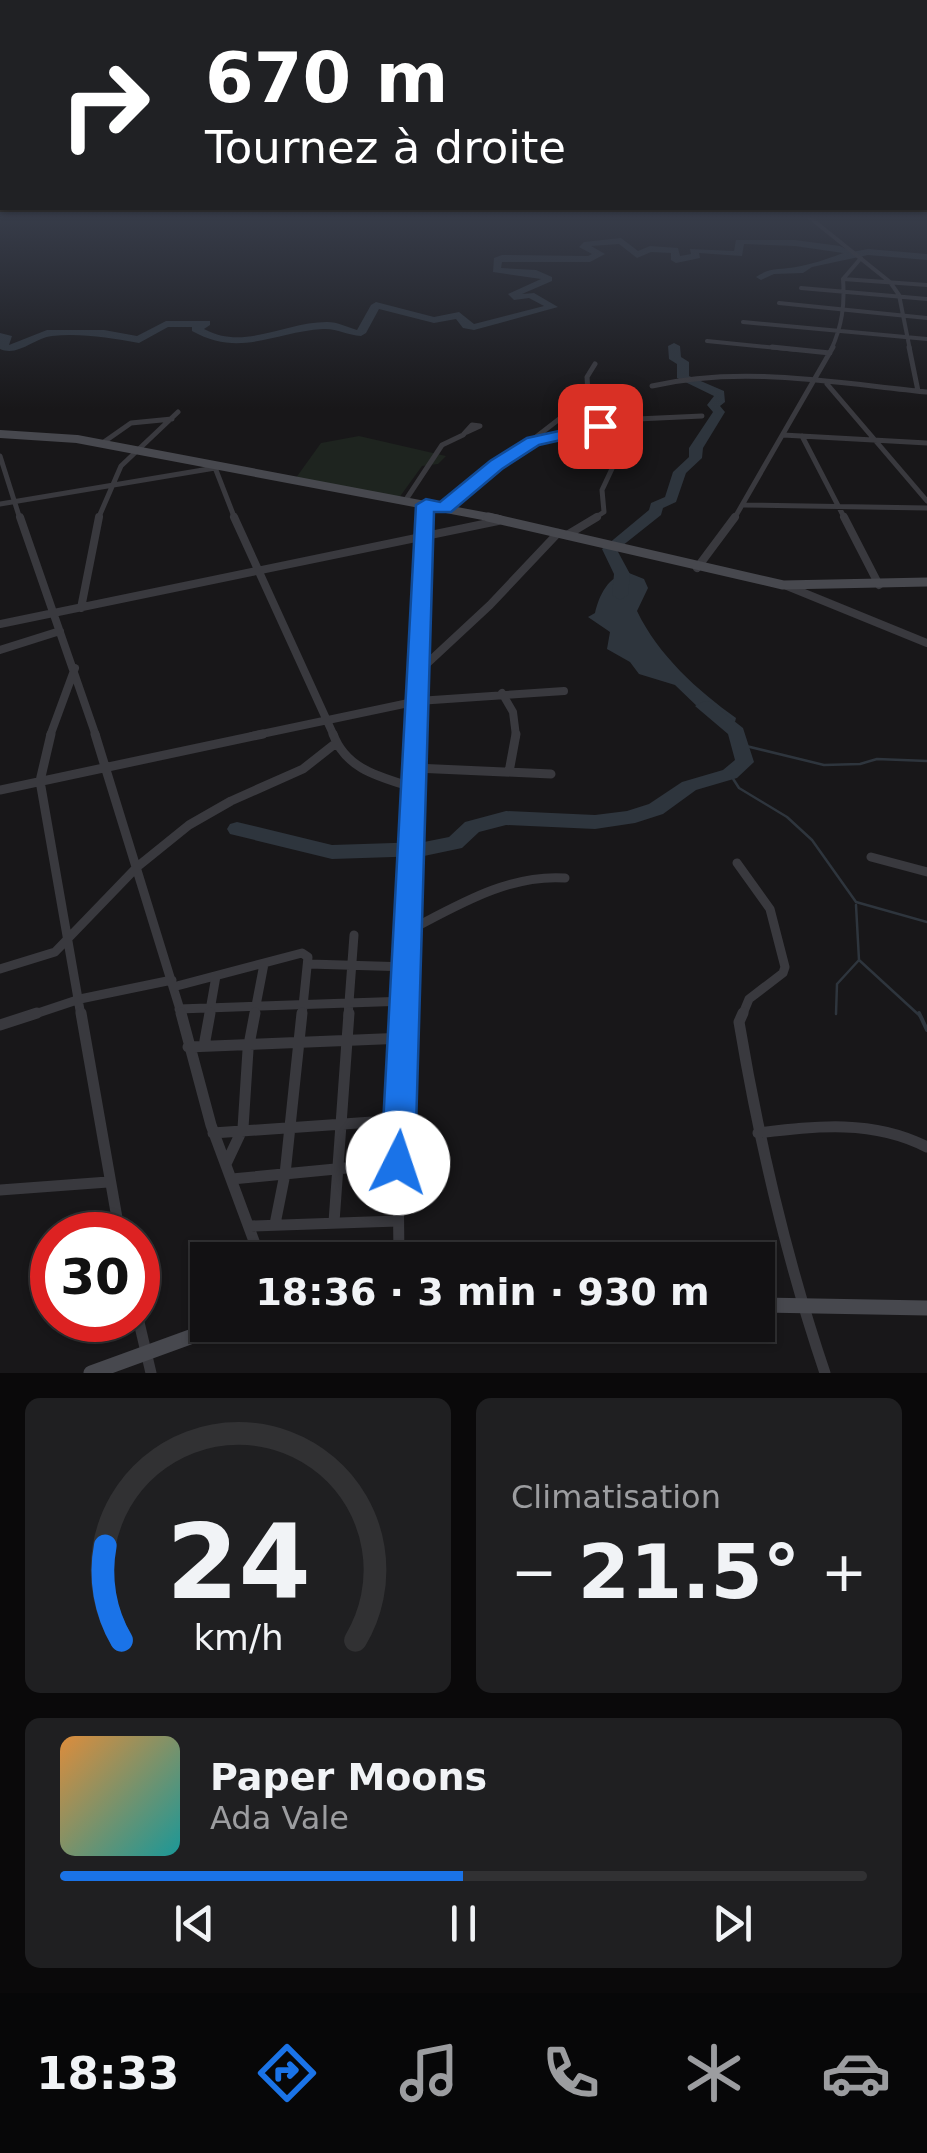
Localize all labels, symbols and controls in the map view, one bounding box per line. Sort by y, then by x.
text: 670 m [205,37,448,119]
icon: right [40,40,170,170]
text: Tournez à droite [205,121,566,174]
pin [558,384,643,469]
icon: arrive [573,399,628,454]
position arrow [346,1111,450,1215]
speed limit sign: 30 [30,1212,160,1342]
text: 18:36 · 3 min · 930 m [255,1270,710,1314]
text: Climatisation [511,1478,721,1516]
text: 24 [166,1501,310,1623]
text: 21.5° [578,1528,800,1616]
text: − [511,1540,557,1604]
text: + [821,1540,867,1604]
text: km/h [193,1617,283,1658]
text: Paper Moons [210,1755,487,1799]
text: Ada Vale [210,1799,349,1837]
icon: previous [167,1896,222,1951]
icon: pause [436,1896,491,1951]
icon: next [705,1896,760,1951]
icon: directions [252,2038,322,2108]
icon: music [394,2038,464,2108]
icon: phone [536,2038,606,2108]
icon: climate [679,2038,749,2108]
icon: car [821,2038,891,2108]
text: 18:33 [36,2047,179,2100]

